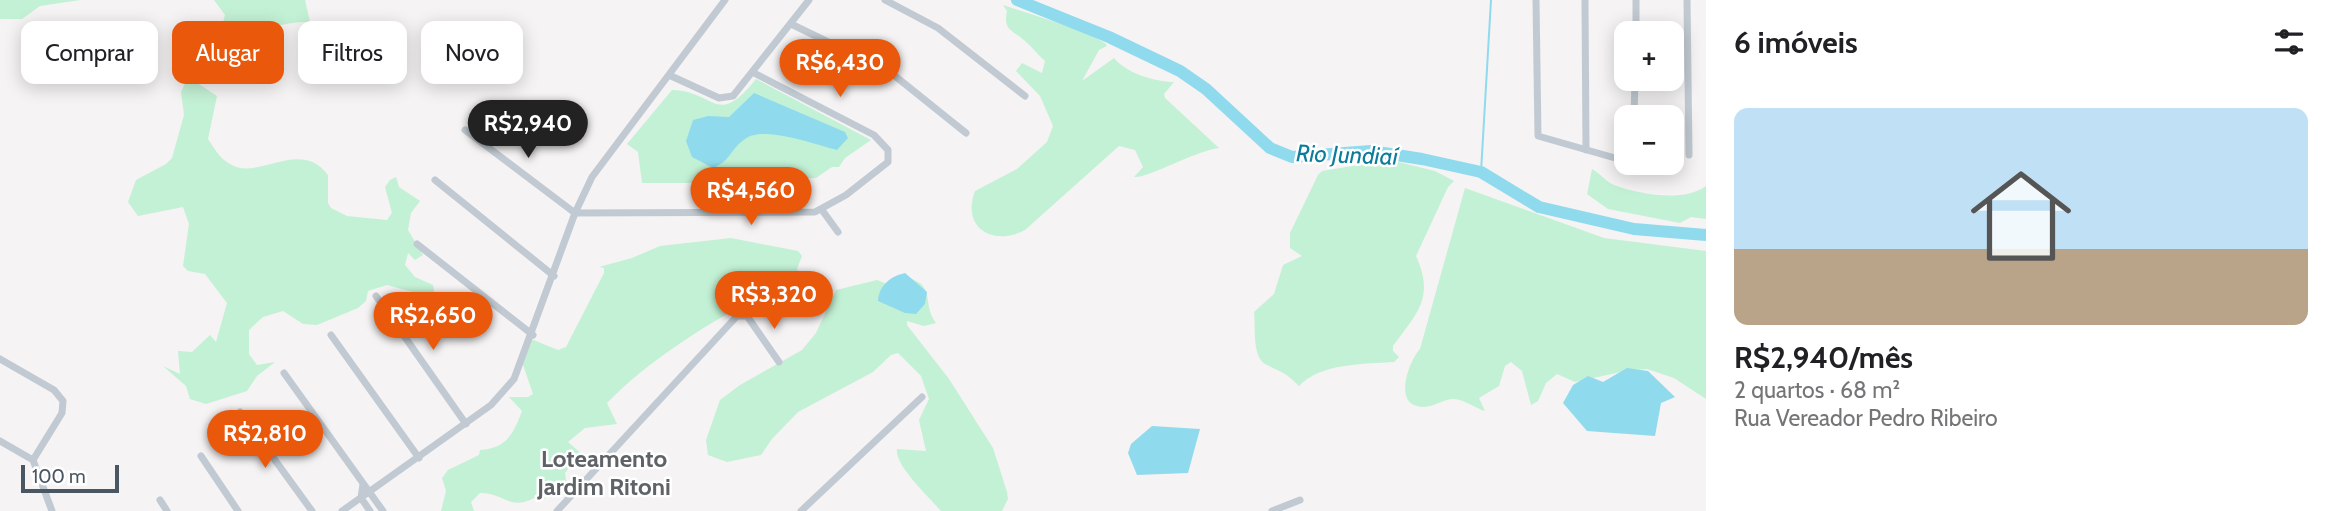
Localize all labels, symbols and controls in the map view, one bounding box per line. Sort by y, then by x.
chip: Comprar [21,21,158,84]
chip: Alugar [172,21,284,84]
chip: Filtros [298,21,407,84]
chip: Novo [421,21,523,84]
map controls [1614,21,1684,175]
button: + [1614,21,1684,91]
icon: filters [2270,23,2308,61]
text: 6 imóveis [1734,24,1858,61]
pin: R$6,430 [775,40,905,99]
text: R$6,430 [796,48,884,76]
pin: R$2,940 [463,100,593,160]
button: − [1614,105,1684,175]
text: R$2,940 [484,109,572,137]
water label: Rio Jundiaí [1296,138,1400,171]
icon: home [1958,153,2084,279]
pin: R$4,560 [686,168,816,227]
text: R$4,560 [707,176,795,204]
pin: R$3,320 [709,272,839,331]
text: R$3,320 [731,280,817,308]
pin: R$2,650 [368,292,498,352]
text: R$2,650 [390,301,476,329]
text: R$2,940/mês [1734,339,1913,376]
text: 2 quartos · 68 m² [1734,376,1900,404]
text: Rua Vereador Pedro Ribeiro [1734,404,1998,432]
pin: R$2,810 [200,410,330,470]
text: R$2,810 [223,419,307,447]
district label: Loteamento Jardim Ritoni [536,444,671,501]
scale bar [21,462,119,494]
text: 100 m [32,465,86,488]

